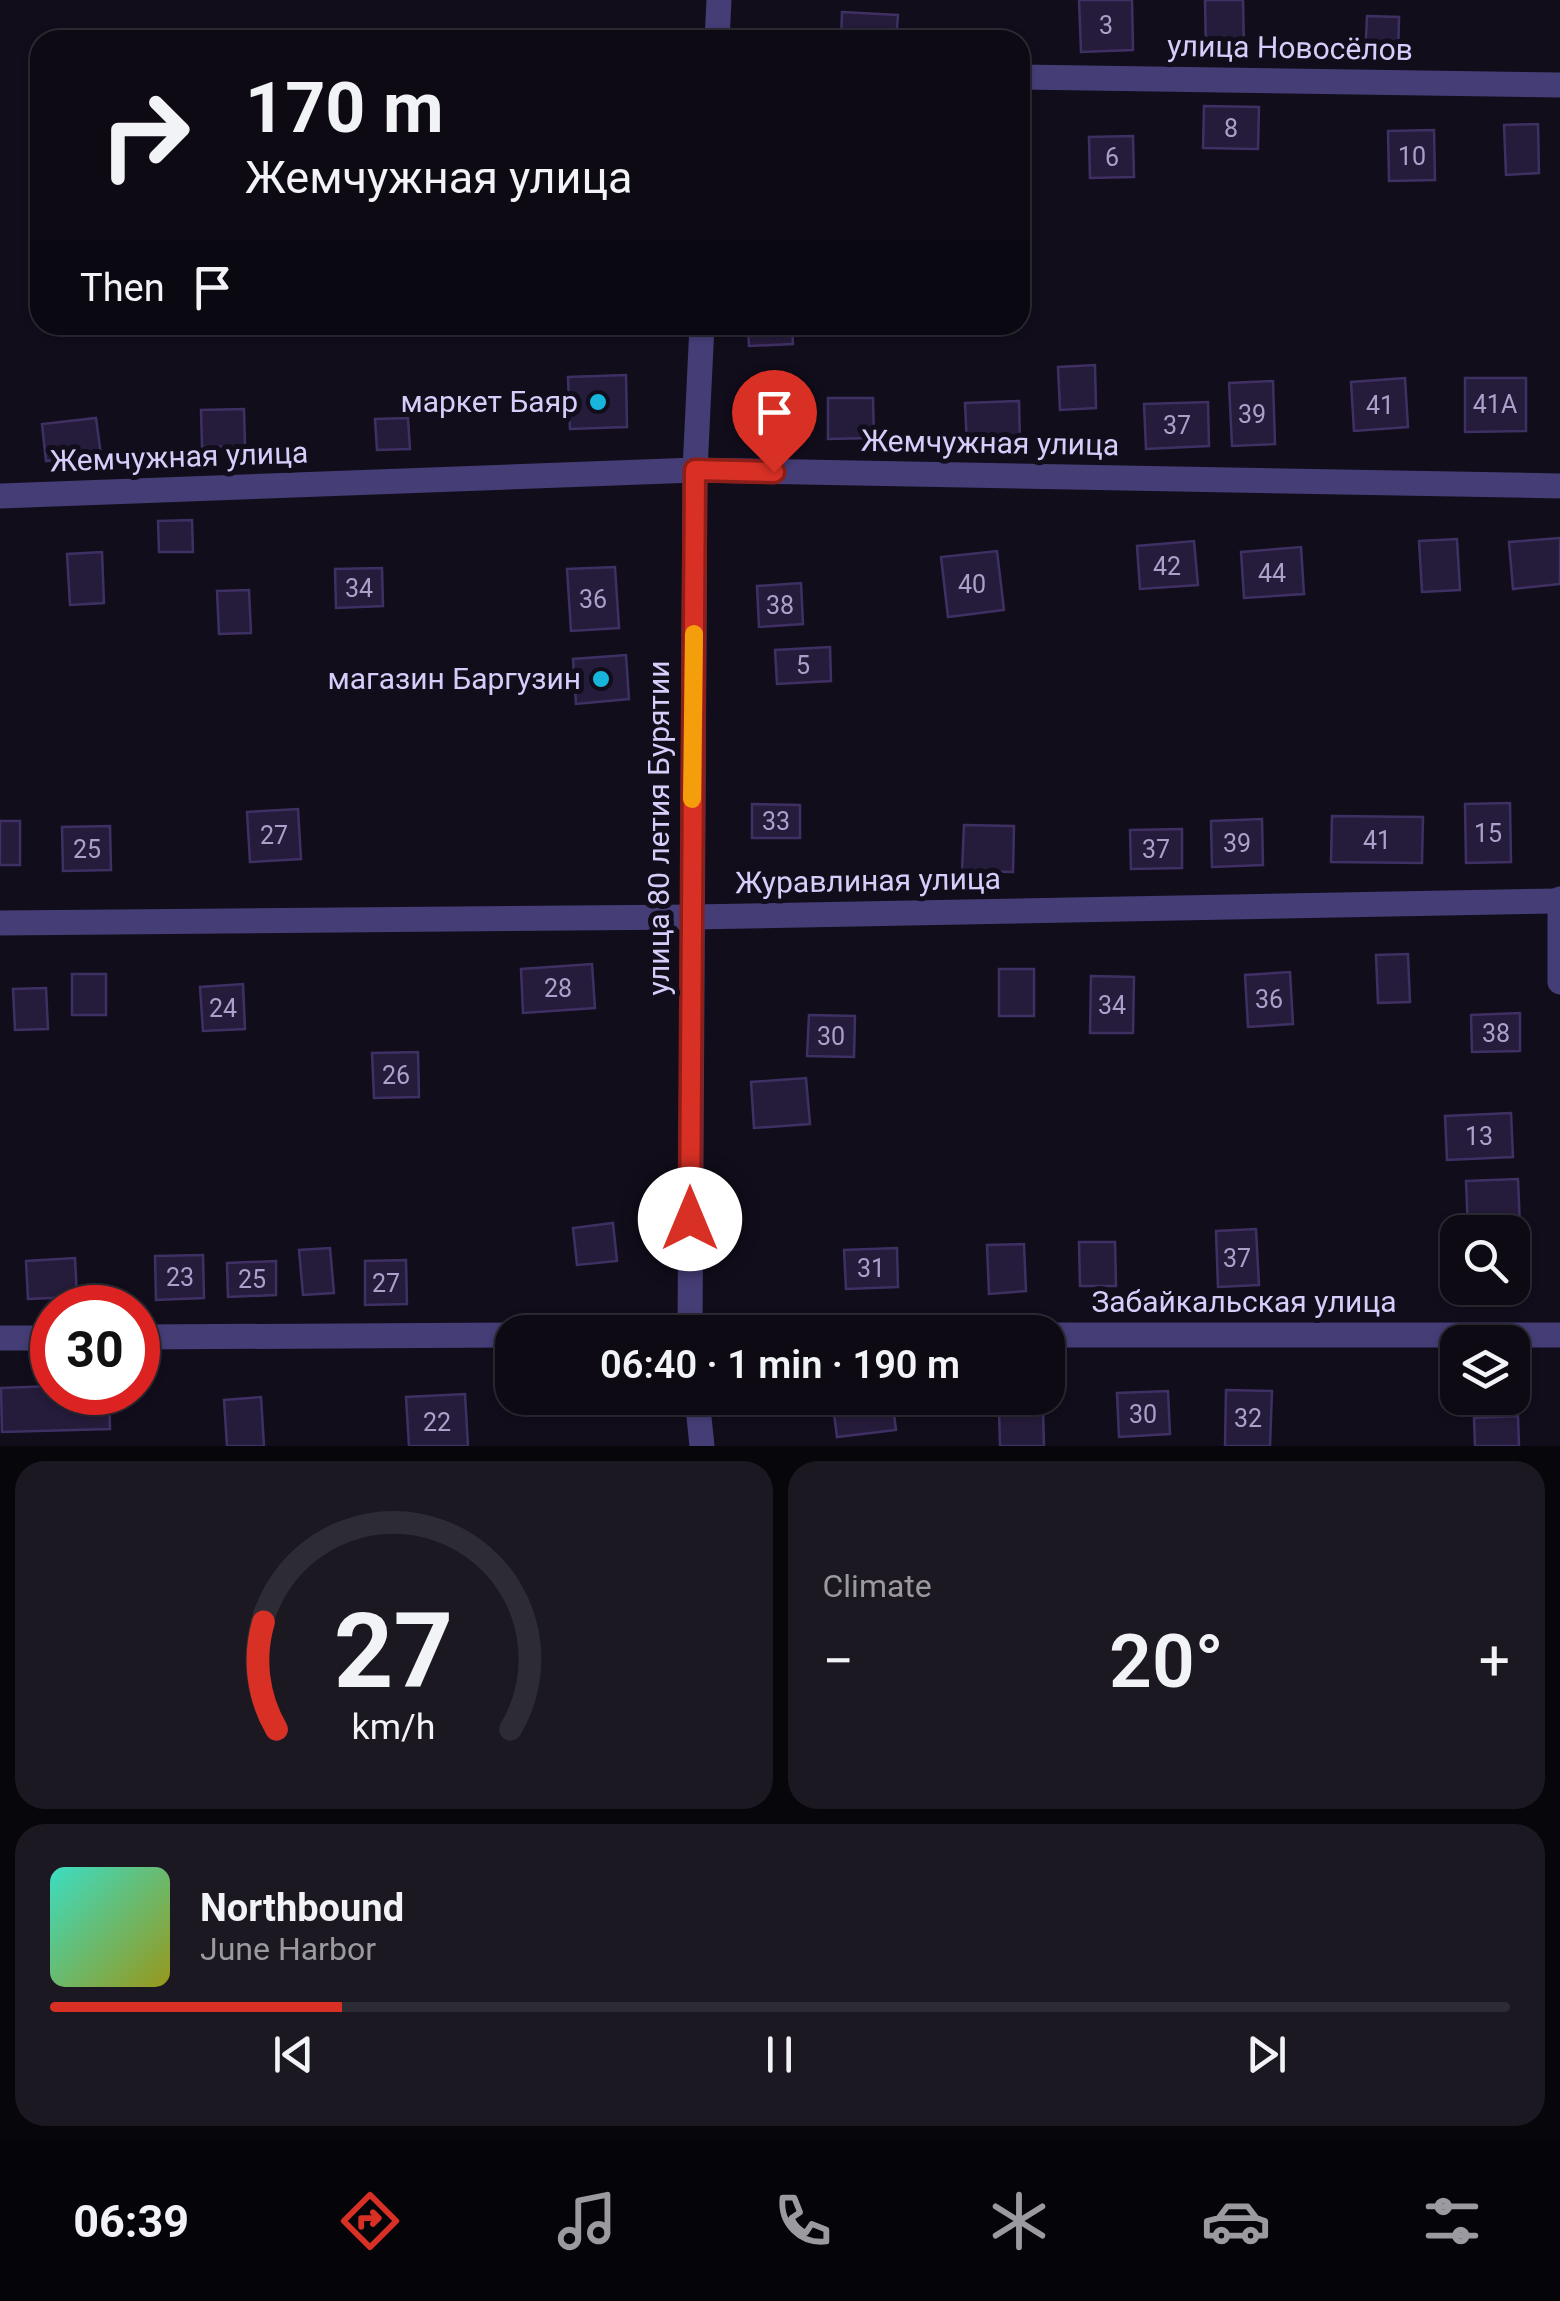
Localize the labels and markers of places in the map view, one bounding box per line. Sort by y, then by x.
pin [732,370,817,473]
place label: маркет Баяр [400,384,578,419]
marker: маркет Баяр [587,391,609,413]
place label: магазин Баргузин [328,661,581,696]
marker: магазин Баргузин [590,668,612,690]

